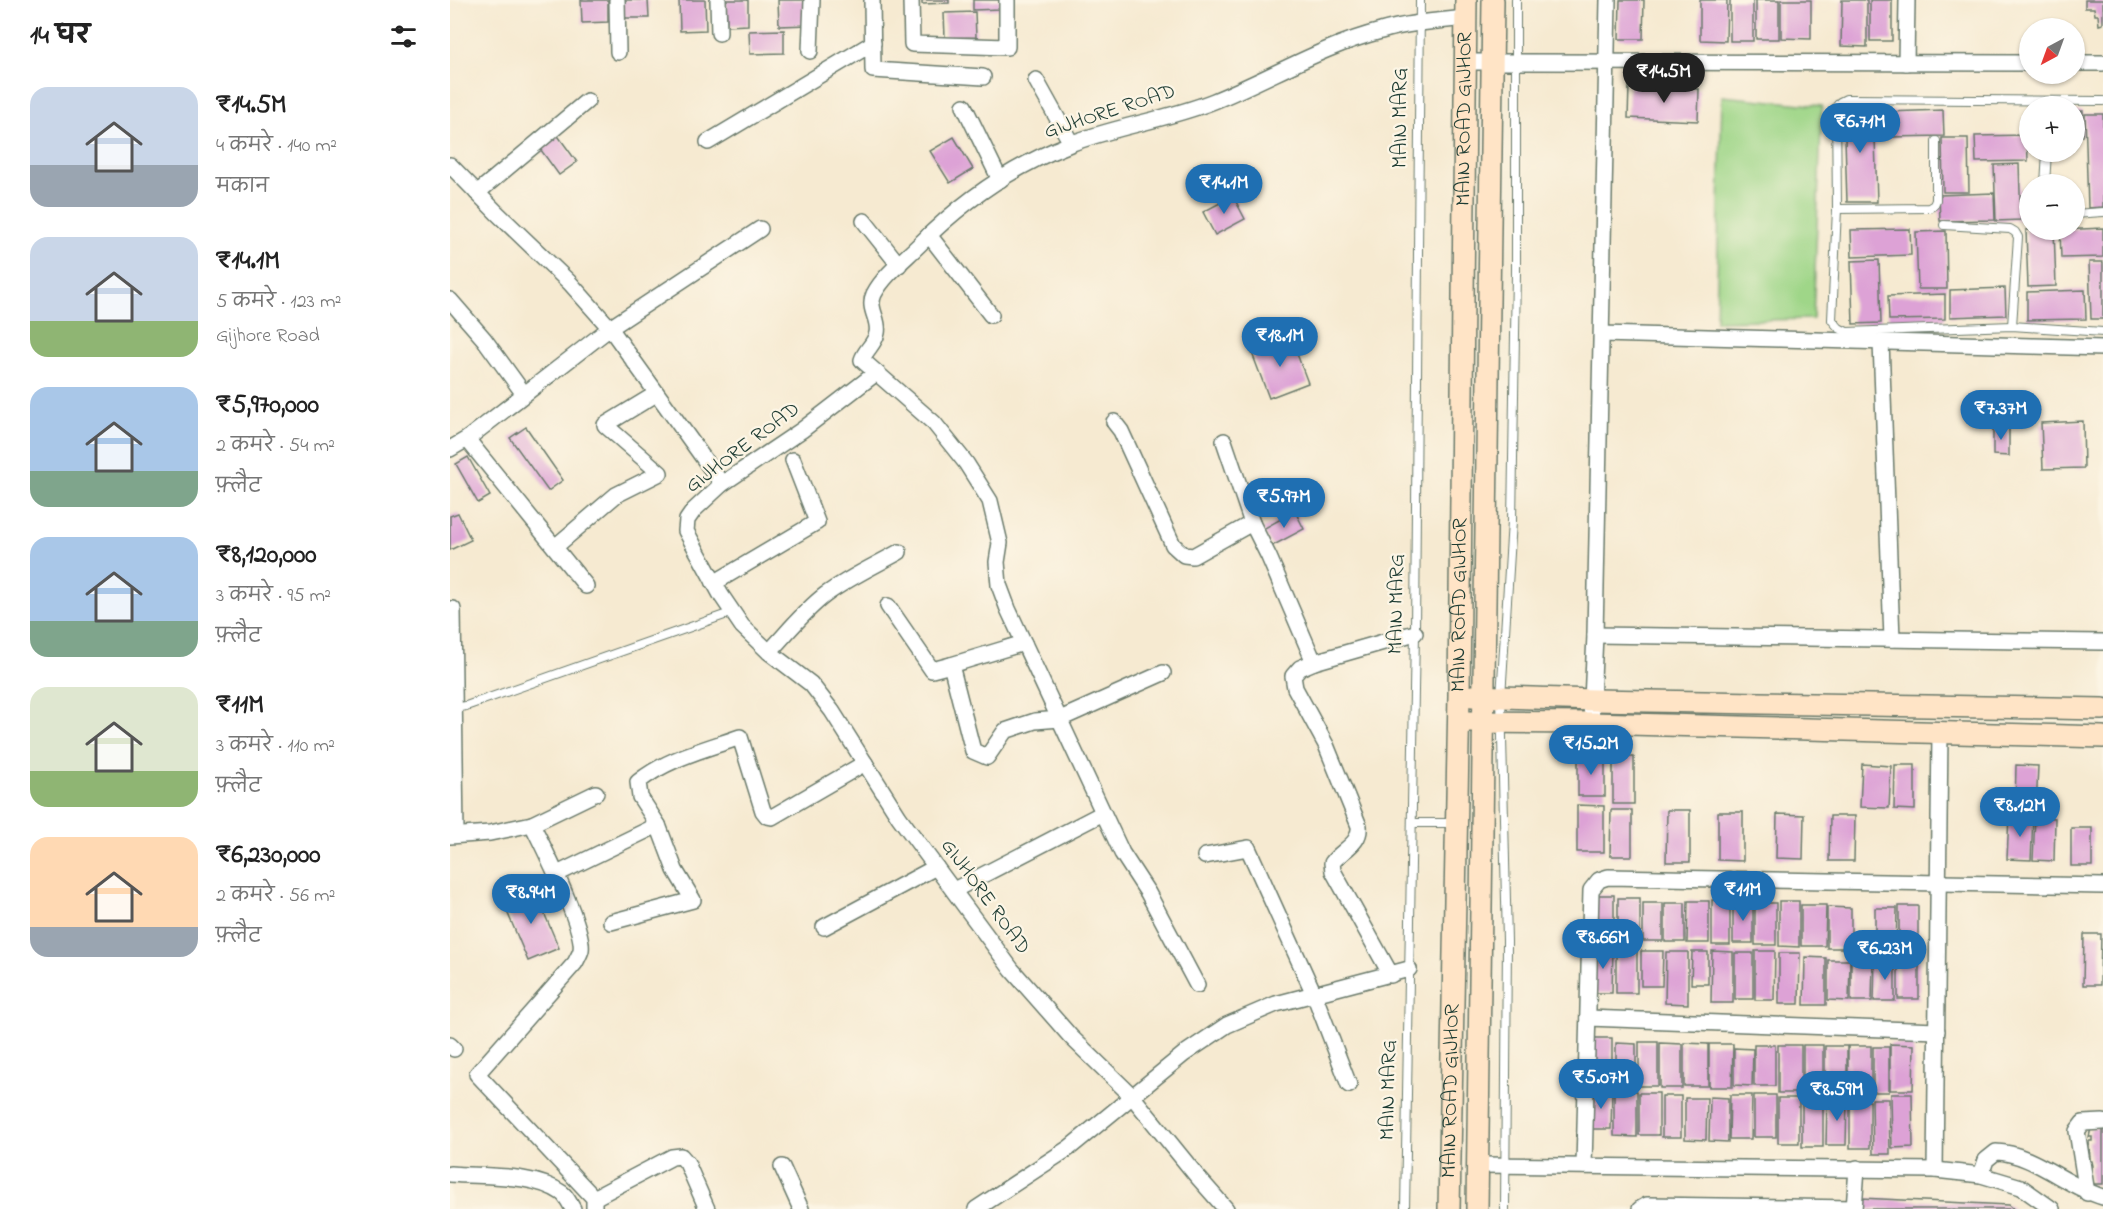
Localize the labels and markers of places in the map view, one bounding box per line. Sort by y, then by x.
pin: ₹14.5M [1615,53,1713,104]
pin: ₹6.71M [1811,103,1909,154]
pin: ₹14.1M [1175,164,1273,215]
pin: ₹18.1M [1231,317,1329,368]
pin: ₹7.37M [1952,390,2050,441]
pin: ₹5.97M [1235,478,1333,529]
pin: ₹15.2M [1542,725,1640,776]
pin: ₹8.12M [1971,787,2069,838]
pin: ₹11M [1707,871,1779,922]
pin: ₹8.94M [482,874,580,925]
pin: ₹8.66M [1554,919,1652,970]
pin: ₹6.23M [1836,930,1934,981]
pin: ₹5.07M [1552,1059,1650,1110]
pin: ₹8.59M [1788,1071,1886,1122]

